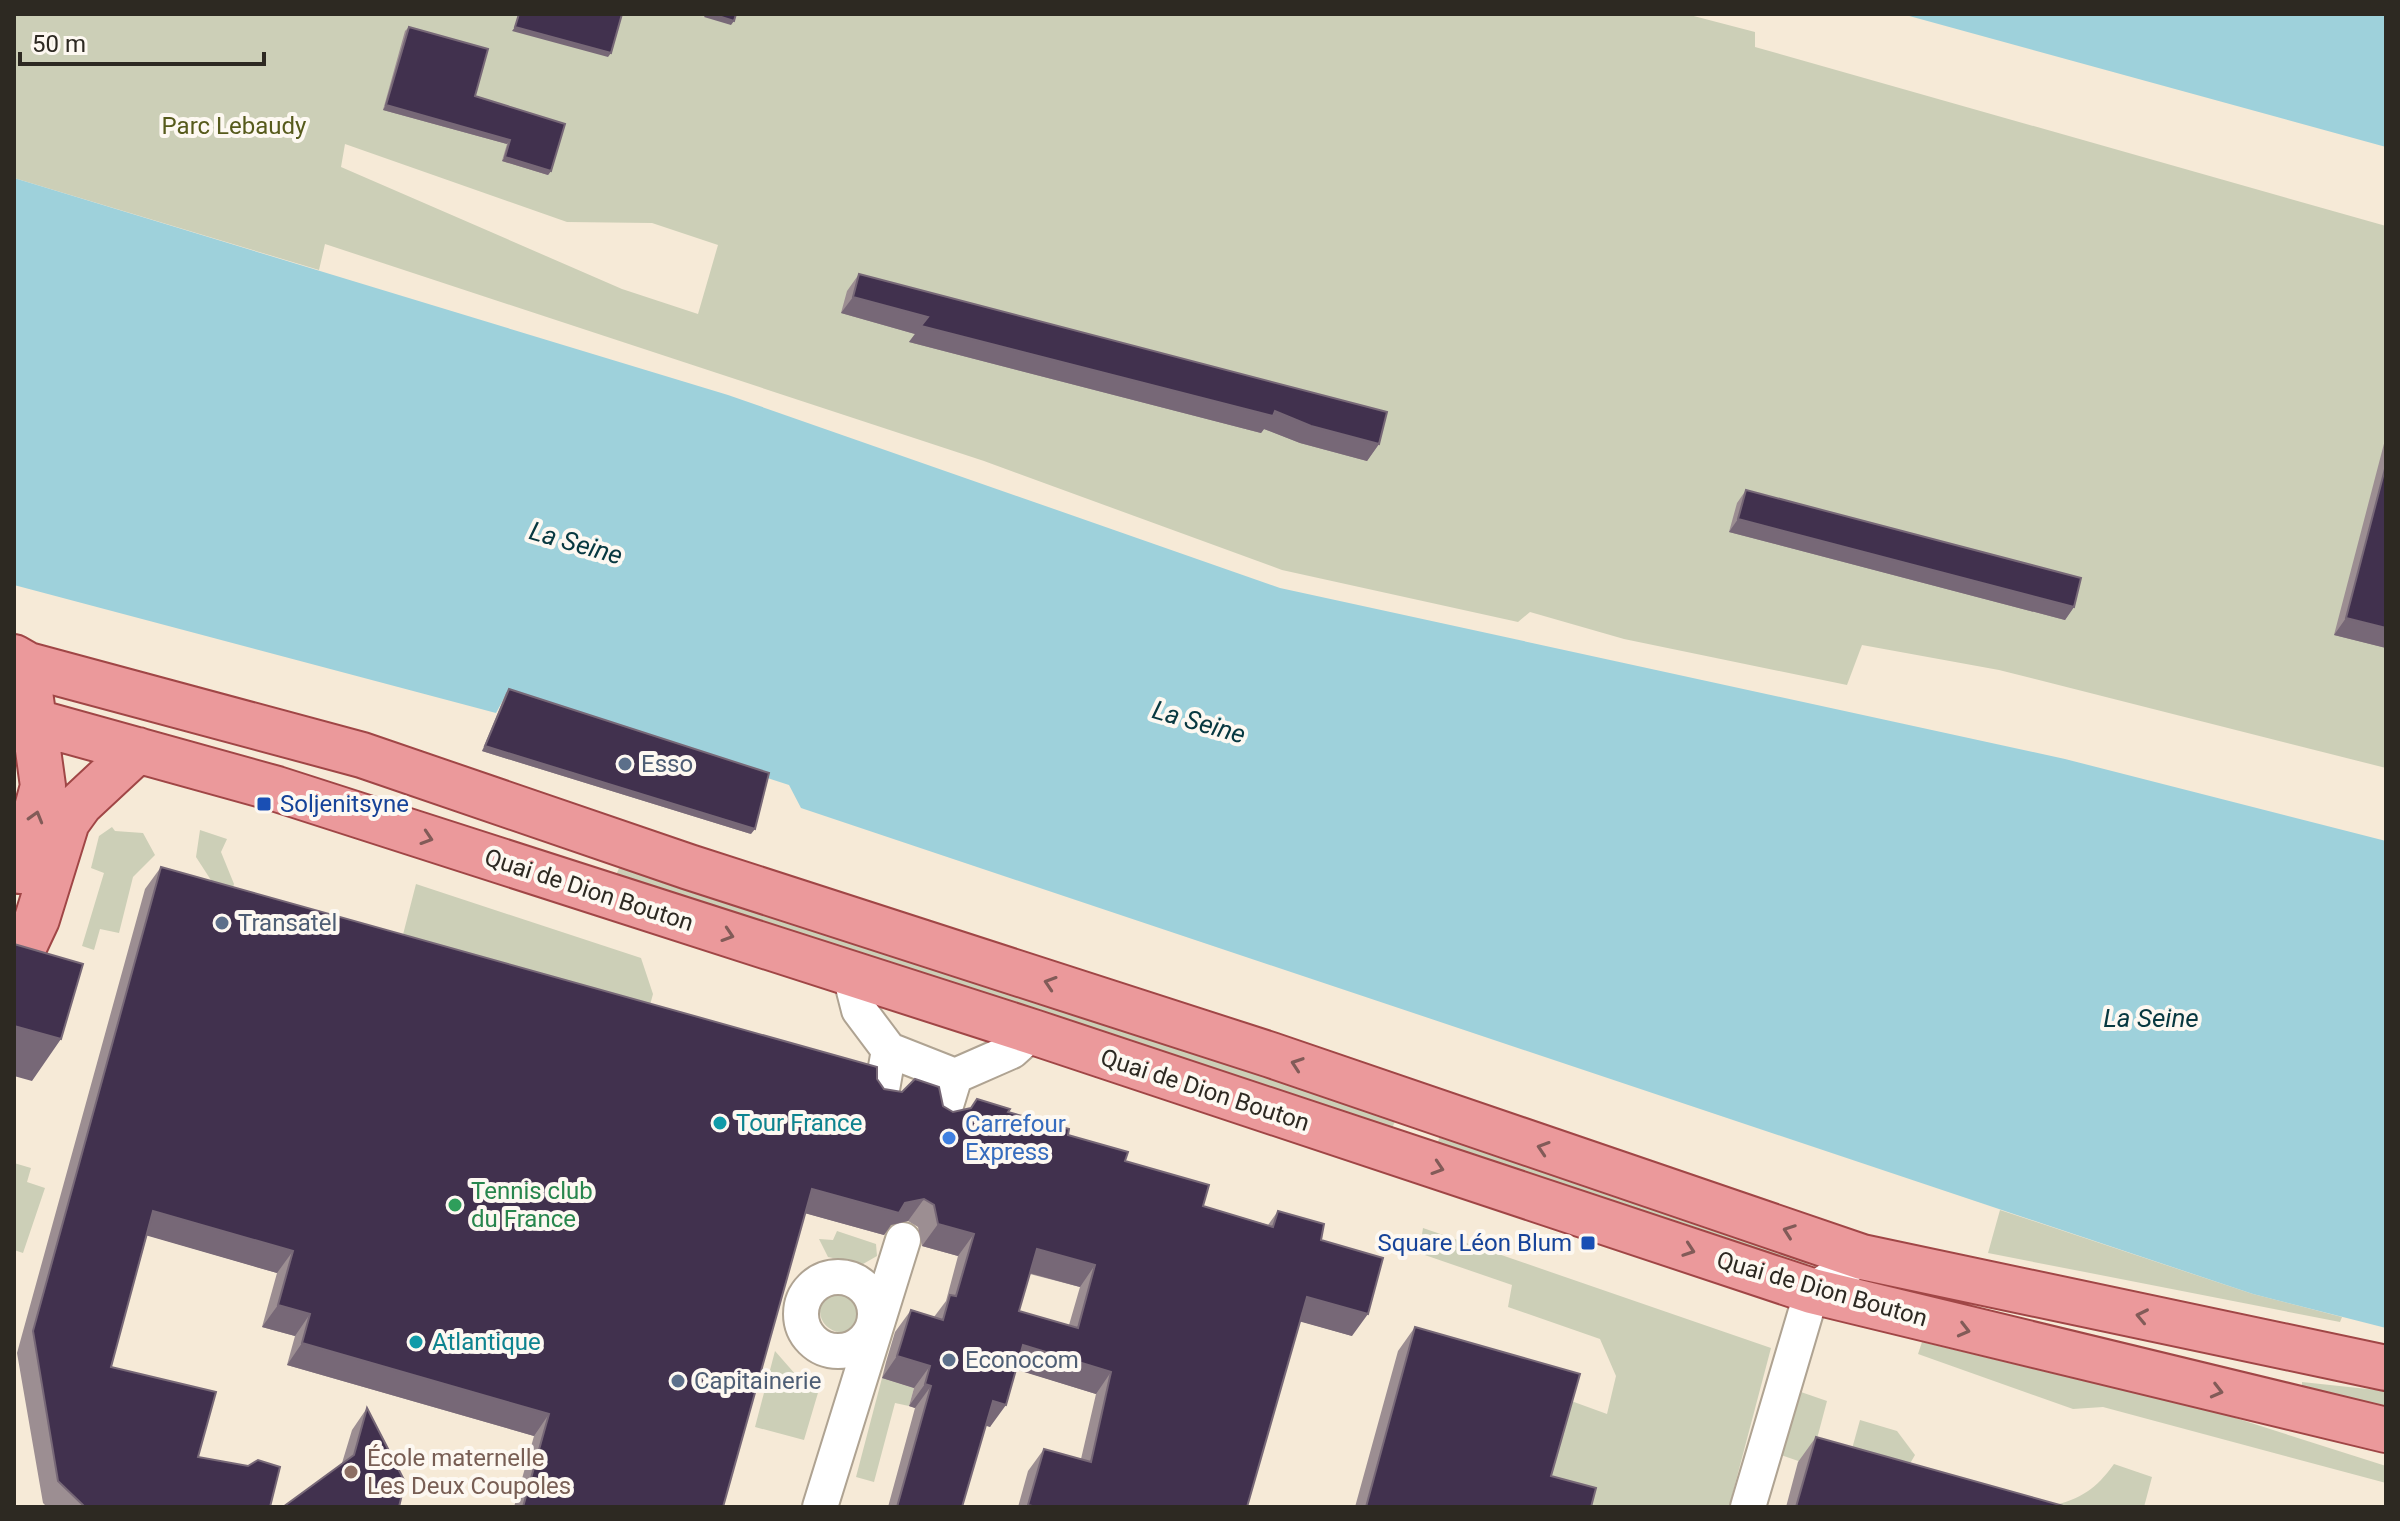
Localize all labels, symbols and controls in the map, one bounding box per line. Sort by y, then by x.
scale bar [20,16,264,66]
text: 50 m [32,30,86,58]
park label: Parc Lebaudy [162,112,307,140]
water label: La Seine [526,515,626,571]
water label: La Seine [1149,694,1249,750]
place label: Esso [641,750,693,778]
marker: Esso [616,755,634,773]
place label: Soljenitsyne [280,790,409,818]
marker: Soljenitsyne [255,795,273,813]
one-way arrow [27,811,43,825]
one-way arrow [419,828,433,844]
street label: Quai de Dion Bouton [481,843,697,937]
place label: Transatel [238,909,337,937]
marker: Transatel [213,914,231,932]
one-way arrow [720,926,734,942]
one-way arrow [1043,976,1057,992]
water label: La Seine [2103,1003,2199,1033]
street label: Quai de Dion Bouton [1097,1043,1313,1137]
one-way arrow [1290,1058,1304,1074]
place label: Tour France [736,1109,862,1137]
place label: Carrefour Express [965,1110,1066,1166]
marker: Tour France [711,1114,729,1132]
marker: Carrefour Express [940,1129,958,1147]
one-way arrow [1536,1142,1550,1158]
one-way arrow [1431,1159,1444,1175]
place label: Tennis club du France [471,1177,593,1233]
marker: Tennis club du France [446,1196,464,1214]
one-way arrow [1783,1224,1797,1241]
place label: Square Léon Blum [1378,1229,1572,1257]
marker: Square Léon Blum [1579,1234,1597,1252]
one-way arrow [1681,1240,1695,1256]
street label: Quai de Dion Bouton [1713,1246,1931,1332]
one-way arrow [2135,1309,2148,1326]
one-way arrow [1957,1320,1971,1337]
place label: Atlantique [432,1328,541,1356]
marker: Atlantique [407,1333,425,1351]
place label: Econocom [965,1346,1079,1374]
marker: Econocom [940,1351,958,1369]
place label: Capitainerie [694,1367,821,1395]
marker: Capitainerie [669,1372,687,1390]
one-way arrow [2210,1381,2223,1398]
place label: École maternelle Les Deux Coupoles [367,1444,571,1500]
marker: École maternelle Les Deux Coupoles [342,1463,360,1481]

